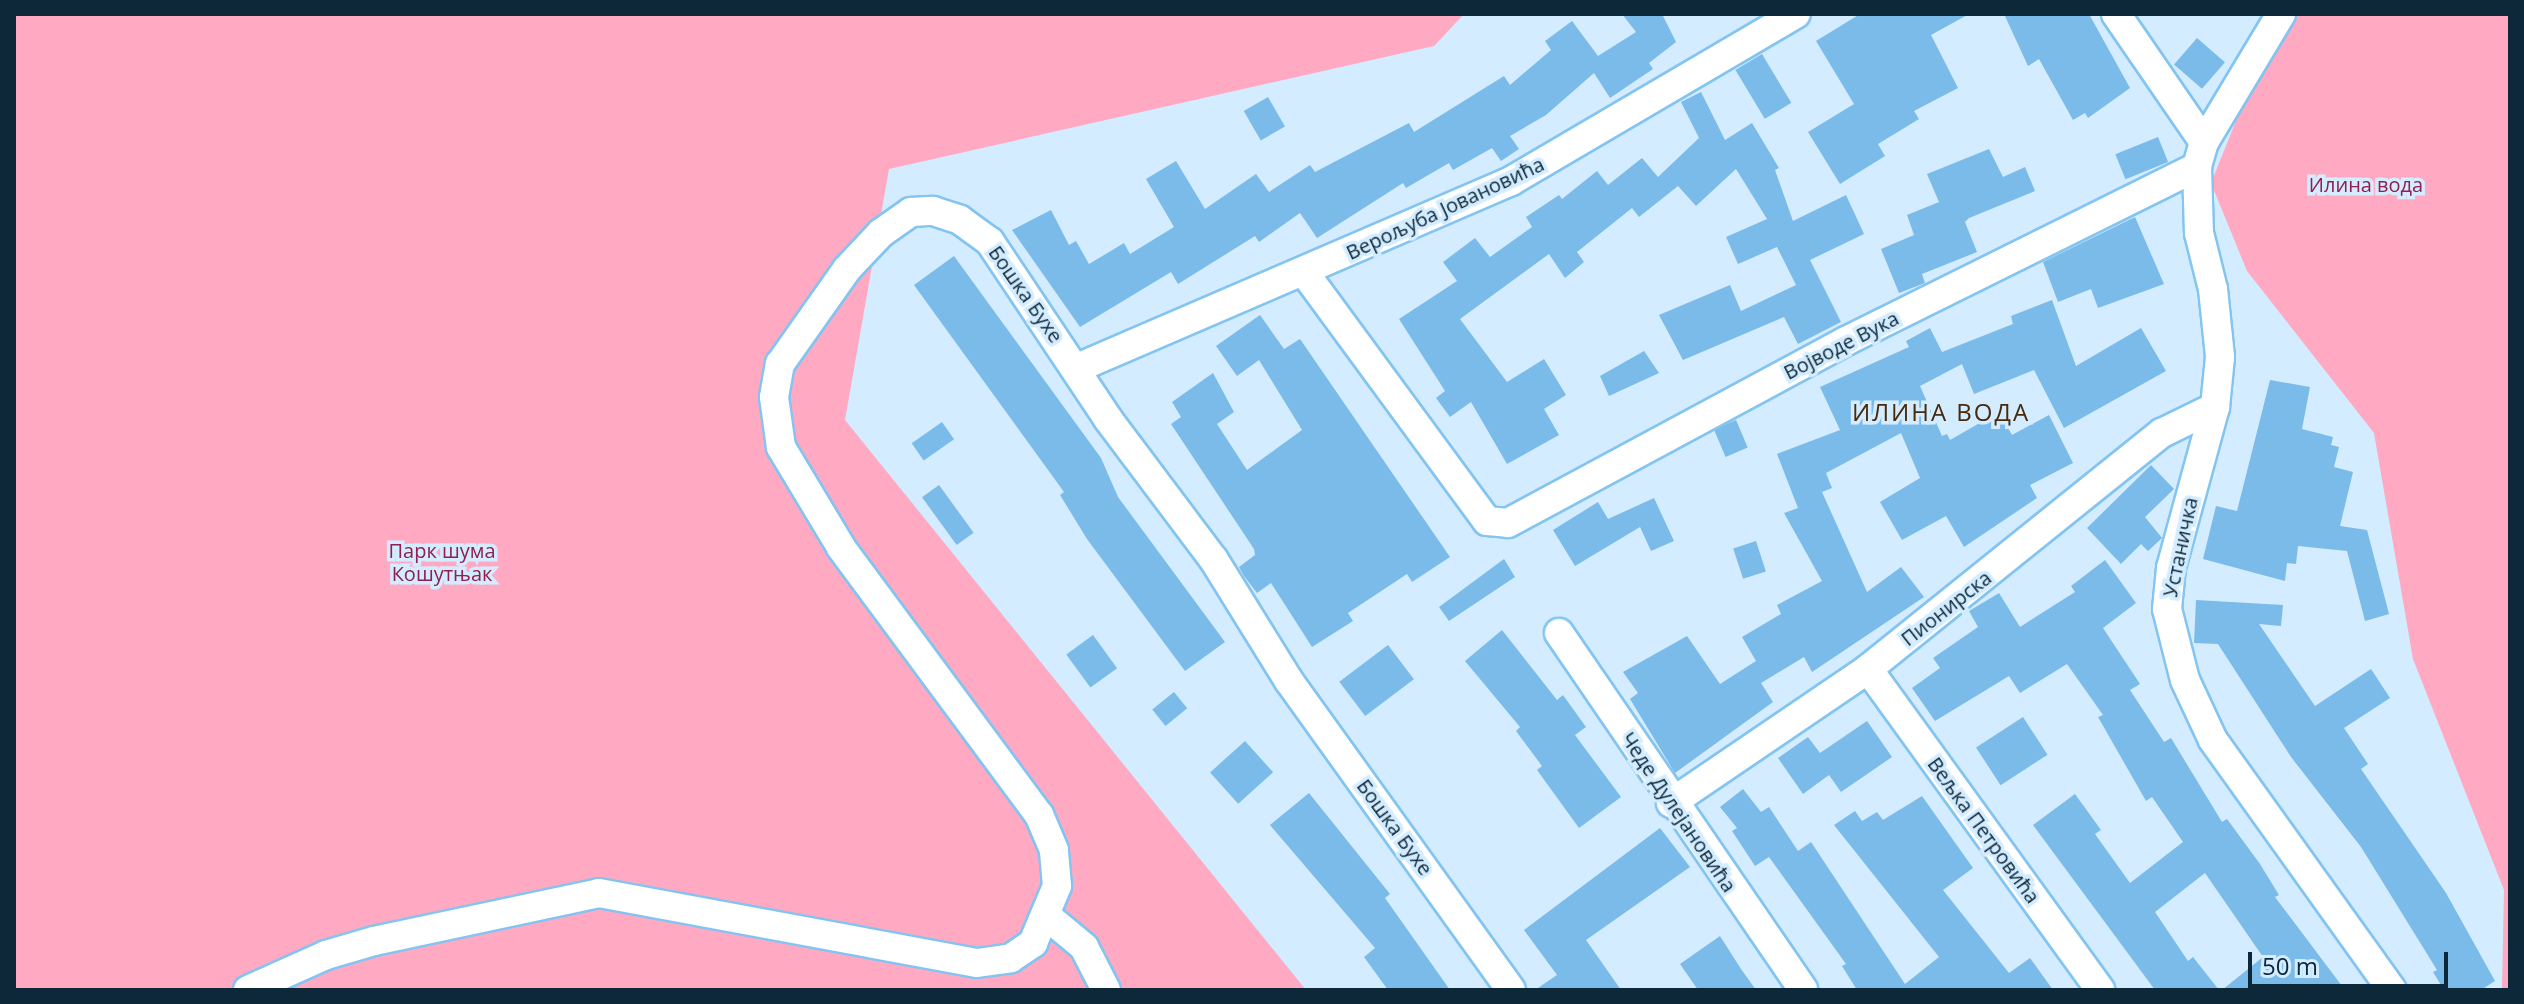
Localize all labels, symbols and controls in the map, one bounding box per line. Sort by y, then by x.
street label: Верољуба Јовановића [1342,152,1548,264]
park label: Илина вода [2309,172,2423,196]
street label: Бошка Бухе [984,241,1068,347]
street label: Војводе Вука [1779,306,1903,384]
district label: ИЛИНА ВОДА [1852,398,2030,426]
street label: Устаничка [2158,495,2202,599]
park label: Парк шума Кошутњак [388,538,496,585]
street label: Пионирска [1896,565,1996,651]
street label: Чеде Дулејановића [1617,727,1741,897]
street label: Вељка Петровића [1923,752,2045,908]
street label: Бошка Бухе [1352,774,1438,880]
scale bar [2252,936,2452,986]
text: 50 m [2262,949,2318,982]

